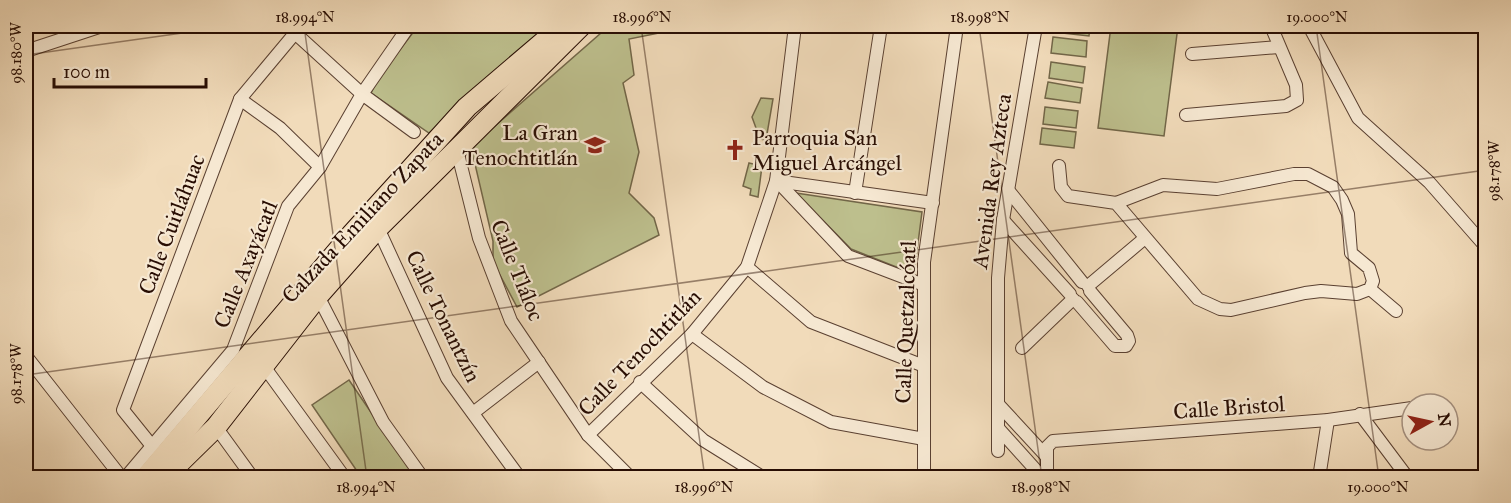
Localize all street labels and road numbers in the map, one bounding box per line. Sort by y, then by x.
street label: Avenida Rey Azteca [966,91,1017,271]
street label: Calzada Emiliano Zapata [276,125,449,309]
street label: Calle Cuitláhuac [132,150,211,298]
street label: Calle Axayácatl [208,196,283,332]
street label: Calle Tláloc [485,216,550,325]
street label: Calle Quetzalcóatl [889,240,922,404]
street label: Calle Tonantzín [400,246,487,387]
street label: Calle Tenochtitlán [572,283,707,421]
street label: Calle Bristol [1172,390,1286,425]

